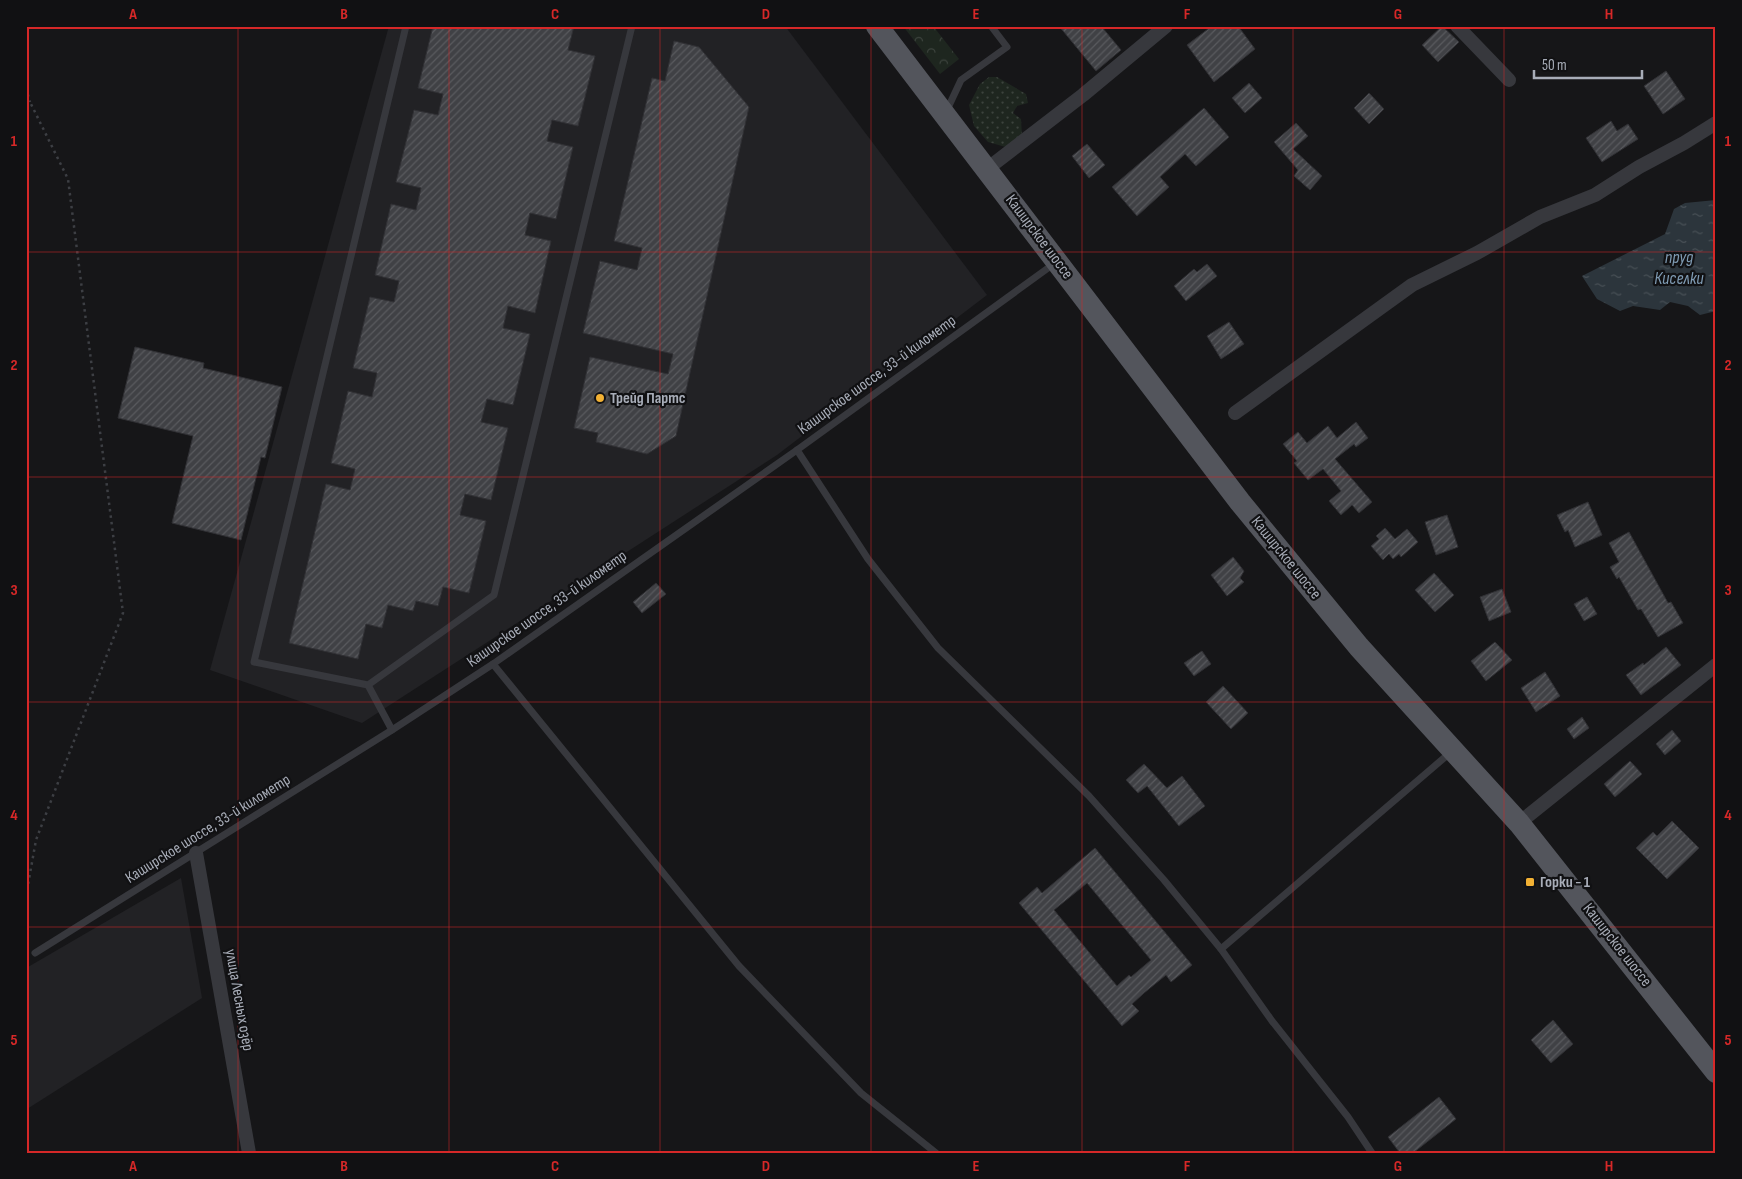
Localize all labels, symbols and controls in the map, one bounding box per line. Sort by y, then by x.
text: A [128,5,137,24]
text: B [340,5,348,24]
text: C [551,5,559,24]
text: D [762,5,770,24]
text: E [973,5,980,24]
text: F [1184,5,1191,24]
text: G [1394,5,1402,24]
text: H [1605,5,1613,24]
scale bar [1534,48,1642,80]
text: 50 m [1542,56,1567,75]
text: 1 [11,132,18,151]
text: 1 [1725,132,1732,151]
street label: Каширское шоссе [1001,191,1077,283]
water label: пруд Киселки [1654,247,1704,289]
street label: Каширское шоссе, 33-й километр [794,311,960,439]
text: 2 [10,356,18,375]
text: 2 [1724,356,1732,375]
place label: Трейд Партс [610,389,686,408]
marker: Трейд Партс [594,392,606,404]
street label: Каширское шоссе [1247,513,1325,603]
street label: Каширское шоссе, 33-й километр [463,546,631,672]
text: 3 [10,581,18,600]
text: 3 [1724,581,1732,600]
street label: Каширское шоссе, 33-й километр [122,770,294,888]
text: 4 [10,806,18,825]
text: 4 [1724,806,1732,825]
place label: Горки - 1 [1540,873,1591,892]
marker: Горки - 1 [1524,876,1536,888]
street label: Каширское шоссе [1579,900,1655,990]
street label: улица Лесных озёр [221,948,257,1052]
text: 5 [10,1031,18,1050]
text: 5 [1724,1031,1732,1050]
text: A [128,1157,137,1176]
text: B [340,1157,348,1176]
text: C [551,1157,559,1176]
text: D [762,1157,770,1176]
text: E [973,1157,980,1176]
text: F [1184,1157,1191,1176]
text: G [1394,1157,1402,1176]
text: H [1605,1157,1613,1176]

